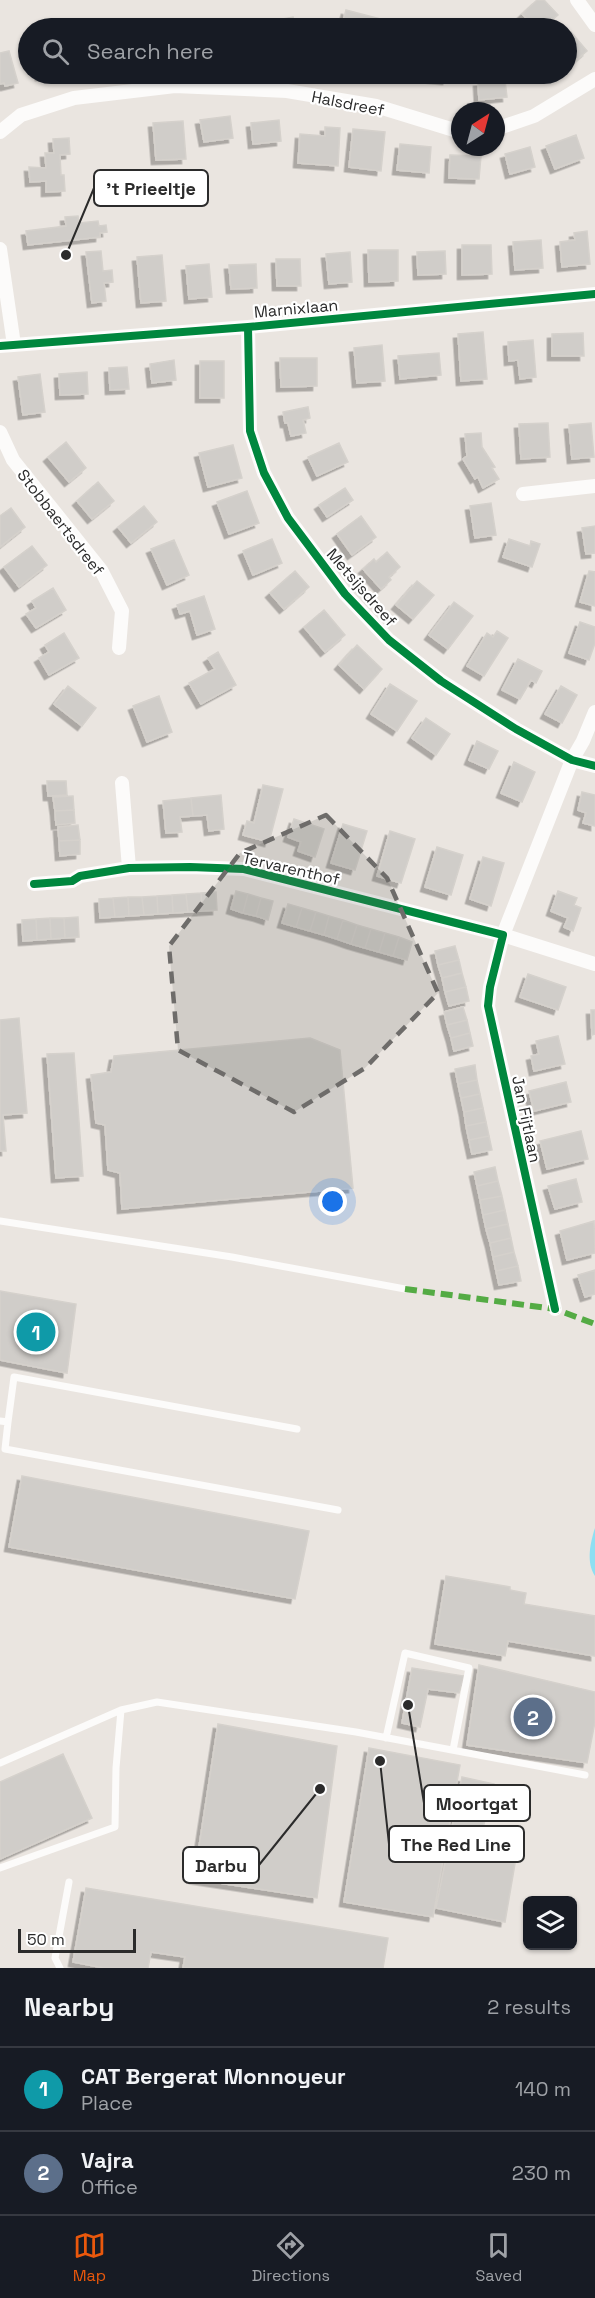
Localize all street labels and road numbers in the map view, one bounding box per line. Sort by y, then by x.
street label: Halsdreef [310,86,386,121]
street label: Marnixlaan [253,294,339,323]
street label: Stobbaertsdreef [12,465,109,580]
street label: Metsijsdreef [322,544,401,631]
street label: Tervarenthof [240,847,342,890]
street label: Jan Fijtlaan [507,1074,546,1164]

